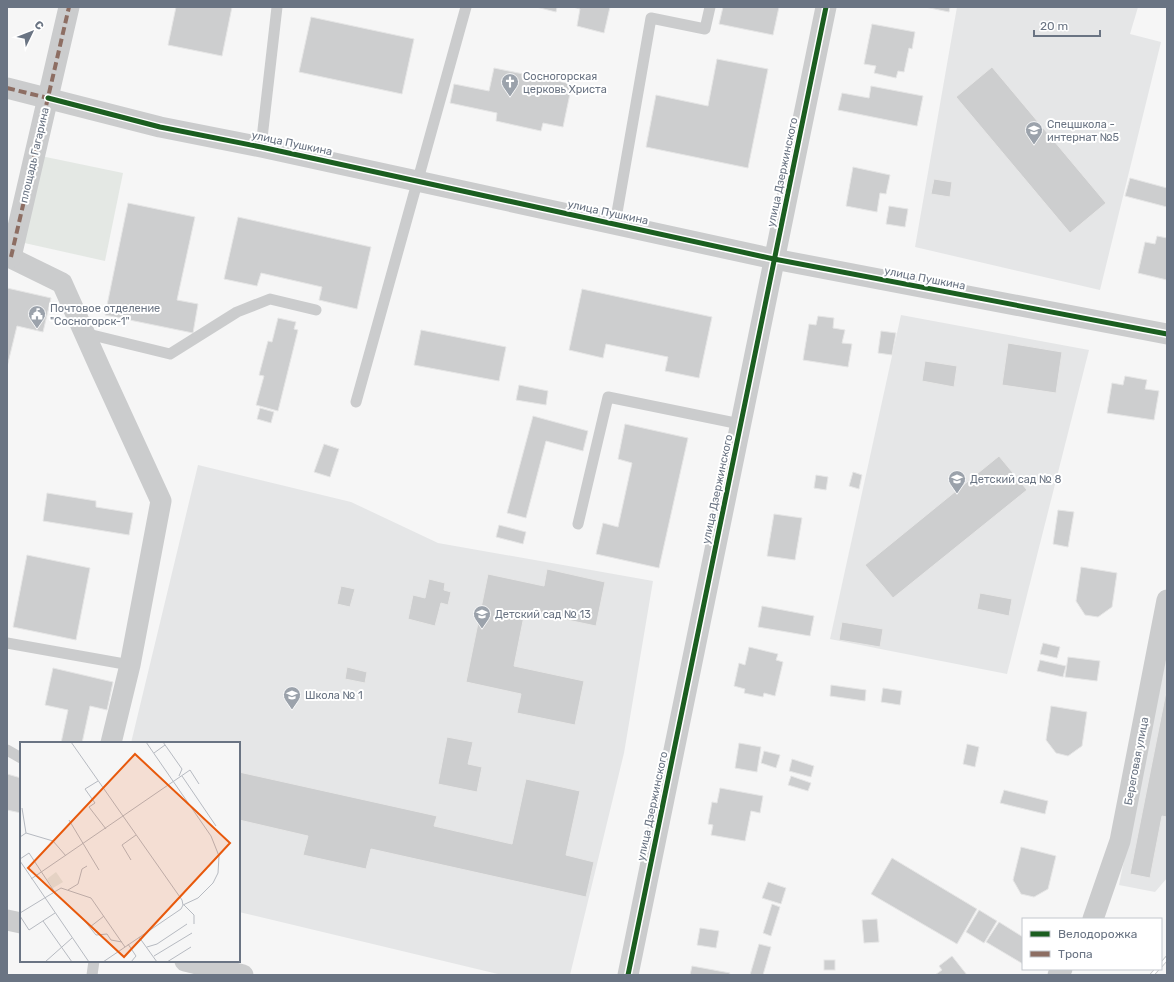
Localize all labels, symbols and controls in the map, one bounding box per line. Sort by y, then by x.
north arrow [12,12,52,52]
scale bar [1034,12,1100,38]
text: С [32,18,47,33]
text: 20 m [1040,19,1068,33]
place label: Сосногорская церковь Христа [523,70,607,96]
church icon: Сосногорская церковь Христа [500,72,520,97]
street label: площадь Гагарина [17,106,52,204]
street label: улица Дзержинского [765,116,800,228]
place label: Спецшкола - интернат №5 [1047,118,1120,144]
school or university icon: Спецшкола - интернат №5 [1024,120,1044,145]
street label: улица Пушкина [250,129,333,158]
street label: улица Пушкина [566,198,649,227]
street label: улица Пушкина [883,264,967,293]
place label: Почтовое отделение "Сосногорск-1" [50,302,160,328]
public building icon: Почтовое отделение "Сосногорск-1" [27,304,47,329]
street label: улица Дзержинского [700,433,735,545]
school or university icon: Детский сад № 8 [947,469,967,494]
place label: Детский сад № 8 [970,473,1062,486]
school or university icon: Детский сад № 13 [472,604,492,629]
place label: Детский сад № 13 [495,608,591,621]
school or university icon: Школа № 1 [282,685,302,710]
place label: Школа № 1 [305,689,363,702]
street label: Береговая улица [1122,716,1151,806]
inset map [20,742,240,962]
street label: улица Дзержинского [635,750,670,862]
legend [1022,918,1162,970]
text: Велодорожка [1058,927,1137,941]
text: Тропа [1058,947,1093,961]

